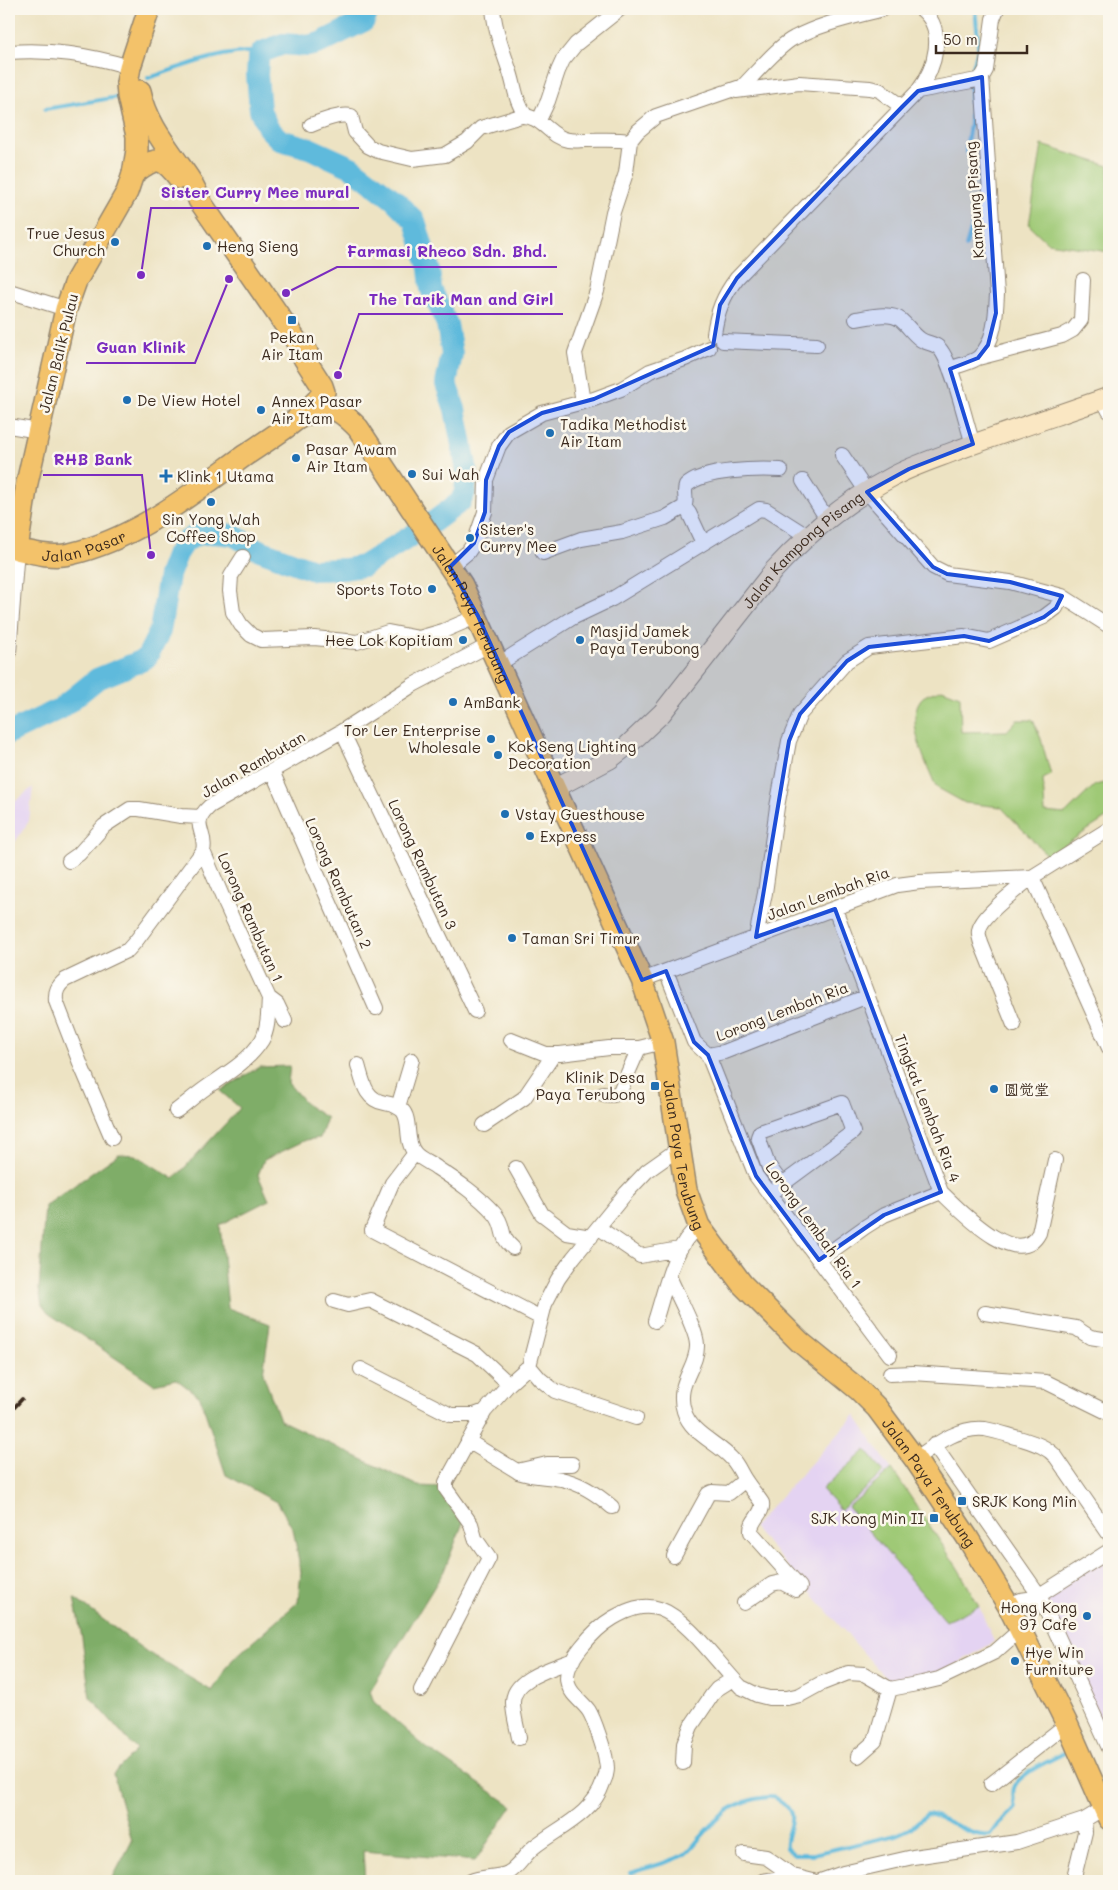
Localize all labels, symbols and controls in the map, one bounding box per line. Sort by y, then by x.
scale bar [936,22,1027,54]
text: 50 m [943,29,978,49]
street label: Kampung Pisang [960,141,988,259]
callout: Sister Curry Mee mural [151,177,359,208]
text: Sister Curry Mee mural [161,181,349,202]
place label: True Jesus Church [27,223,105,260]
marker: True Jesus Church [109,236,121,248]
place label: Heng Sieng [217,236,298,256]
callout: Farmasi Rheco Sdn. Bhd. [337,236,557,267]
marker: Heng Sieng [201,240,213,252]
text: Farmasi Rheco Sdn. Bhd. [347,240,547,261]
callout: The Tarik Man and Girl [359,283,563,314]
text: The Tarik Man and Girl [369,288,553,309]
street label: Jalan Balik Pulau [34,291,82,415]
marker: Pekan Air Itam [286,314,298,326]
place label: Pekan Air Itam [261,327,323,364]
callout: Guan Klinik [86,332,195,363]
text: Guan Klinik [96,336,186,357]
place label: De View Hotel [137,390,241,410]
place label: Annex Pasar Air Itam [271,391,362,428]
marker: De View Hotel [121,394,133,406]
marker: Annex Pasar Air Itam [255,404,267,416]
place label: Tadika Methodist Air Itam [560,414,687,451]
marker: Tadika Methodist Air Itam [544,427,556,439]
place label: Pasar Awam Air Itam [306,439,397,476]
callout: RHB Bank [43,444,142,475]
text: RHB Bank [54,448,132,469]
marker: Pasar Awam Air Itam [290,452,302,464]
place label: Sui Wah [422,464,479,484]
place label: Klink 1 Utama [177,466,274,486]
marker: Sui Wah [406,468,418,480]
marker: Klink 1 Utama [159,469,173,483]
street label: Jalan Kampong Pisang [738,486,867,613]
marker: Sin Yong Wah Coffee Shop [205,496,217,508]
place label: Sin Yong Wah Coffee Shop [162,509,260,546]
place label: Sister's Curry Mee [480,519,557,556]
street label: Jalan Pasar [41,525,129,566]
marker: Sister's Curry Mee [464,532,476,544]
street label: Jalan Paya Terubung [428,541,515,686]
place label: Sports Toto [336,579,422,599]
marker: Sports Toto [426,583,438,595]
place label: Masjid Jamek Paya Terubong [590,621,700,658]
place label: Hee Lok Kopitiam [325,630,453,650]
marker: Hee Lok Kopitiam [457,634,469,646]
marker: Masjid Jamek Paya Terubong [574,634,586,646]
place label: AmBank [463,692,520,712]
marker: AmBank [447,696,459,708]
place label: Tor Ler Enterprise Wholesale [344,720,481,757]
street label: Jalan Rambutan [197,726,309,802]
marker: Tor Ler Enterprise Wholesale [485,733,497,745]
place label: Kok Seng Lighting Decoration [508,736,636,773]
marker: Kok Seng Lighting Decoration [492,749,504,761]
street label: Lorong Rambutan 3 [384,796,462,933]
place label: Vstay Guesthouse [515,804,645,824]
marker: Vstay Guesthouse [499,808,511,820]
street label: Lorong Rambutan 2 [301,814,377,952]
place label: Express [540,826,597,846]
marker: Express [524,830,536,842]
street label: Lorong Rambutan 1 [214,849,288,985]
street label: Jalan Lembah Ria [764,862,892,924]
place label: Taman Sri Timur [522,928,640,948]
marker: Taman Sri Timur [506,932,518,944]
street label: Lorong Lembah Ria [713,977,851,1045]
street label: Tingkat Lembah Ria 4 [891,1031,966,1185]
place label: Klinik Desa Paya Terubong [536,1067,645,1104]
street label: Jalan Paya Terubung [659,1079,710,1233]
place label: 圆觉堂 [1004,1079,1049,1099]
marker: Klinik Desa Paya Terubong [649,1080,661,1092]
marker: 圆觉堂 [988,1083,1000,1095]
street label: Lorong Lembah Ria 1 [761,1158,867,1292]
street label: Jalan Paya Terubung [878,1414,981,1551]
place label: SRJK Kong Min [972,1491,1077,1511]
marker: SRJK Kong Min [956,1495,968,1507]
place label: SJK Kong Min II [811,1508,924,1528]
marker: SJK Kong Min II [928,1512,940,1524]
place label: Hong Kong 97 Cafe [1001,1597,1077,1634]
marker: Hong Kong 97 Cafe [1081,1610,1093,1622]
place label: Hye Win Furniture [1025,1642,1094,1679]
marker: Hye Win Furniture [1009,1655,1021,1667]

